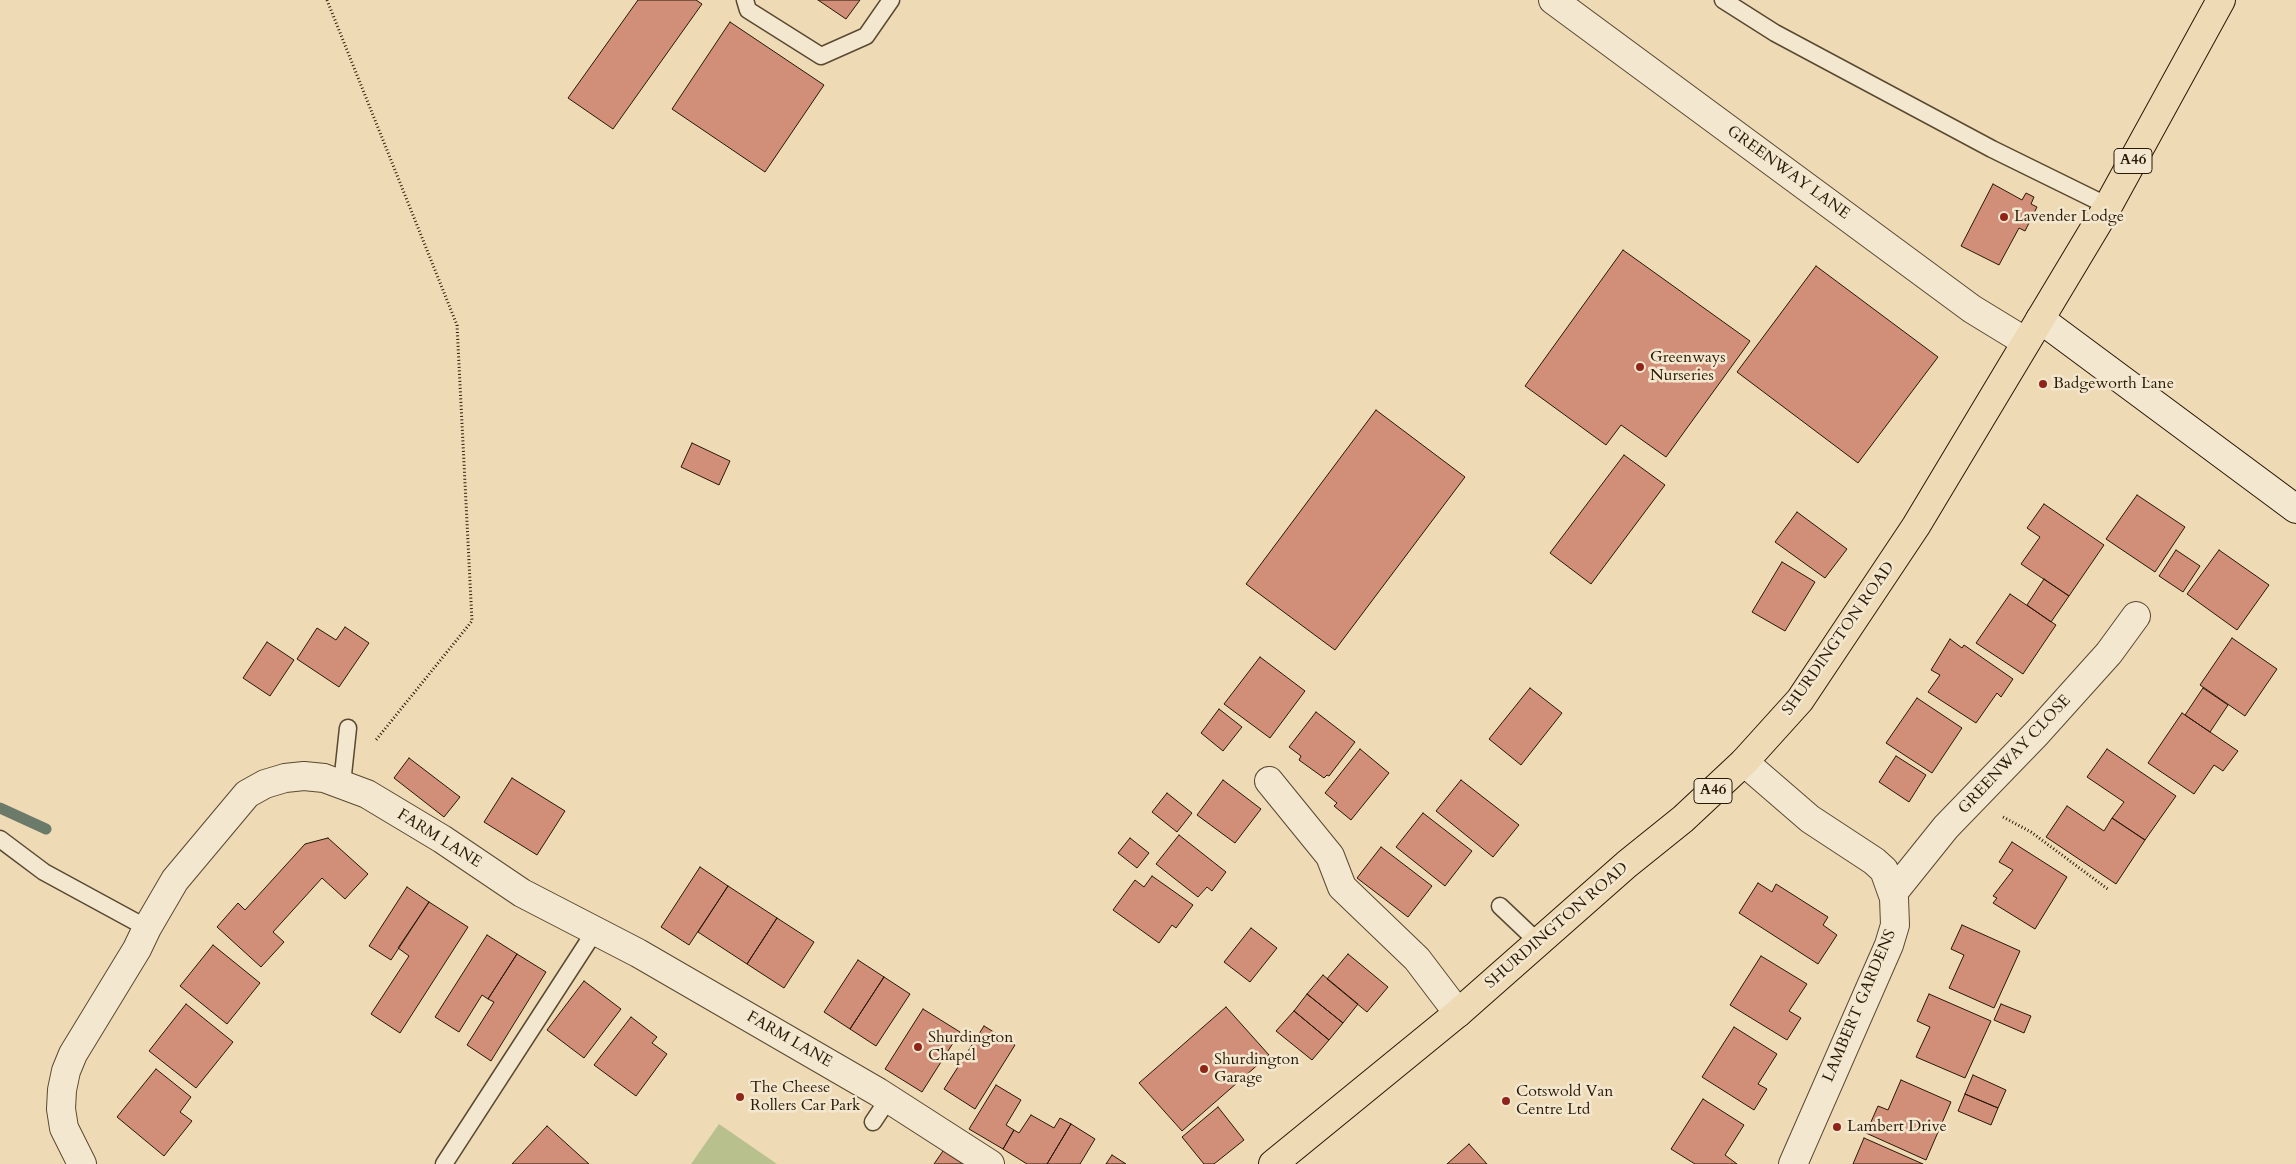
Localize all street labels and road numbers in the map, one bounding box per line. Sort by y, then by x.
street label: GREENWAY LANE [1723,122,1853,224]
road number: A46 [2114,148,2152,174]
street label: SHURDINGTON ROAD [1779,558,1899,720]
street label: GREENWAY CLOSE [1955,691,2075,819]
road number: A46 [1694,778,1732,804]
street label: FARM LANE [393,806,485,872]
street label: SHURDINGTON ROAD [1482,859,1632,993]
street label: LAMBERT GARDENS [1819,927,1901,1085]
street label: FARM LANE [743,1008,835,1072]

